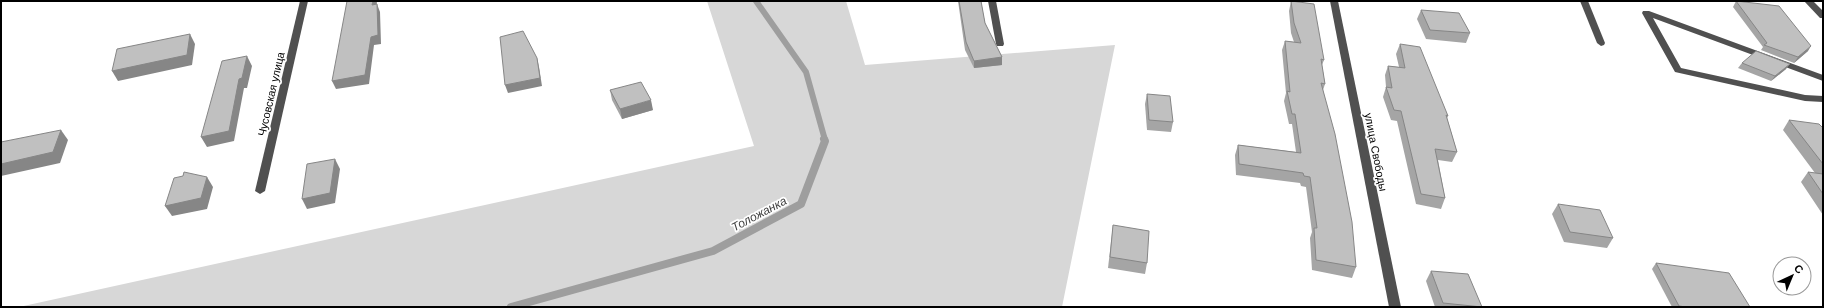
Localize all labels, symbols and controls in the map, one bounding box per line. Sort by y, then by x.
street label: Чусовская улица [255,50,287,137]
street label: улица Свободы [1363,112,1389,192]
water label: Толожанка [729,193,789,234]
north arrow [1772,256,1812,296]
text: С [1792,262,1806,276]

